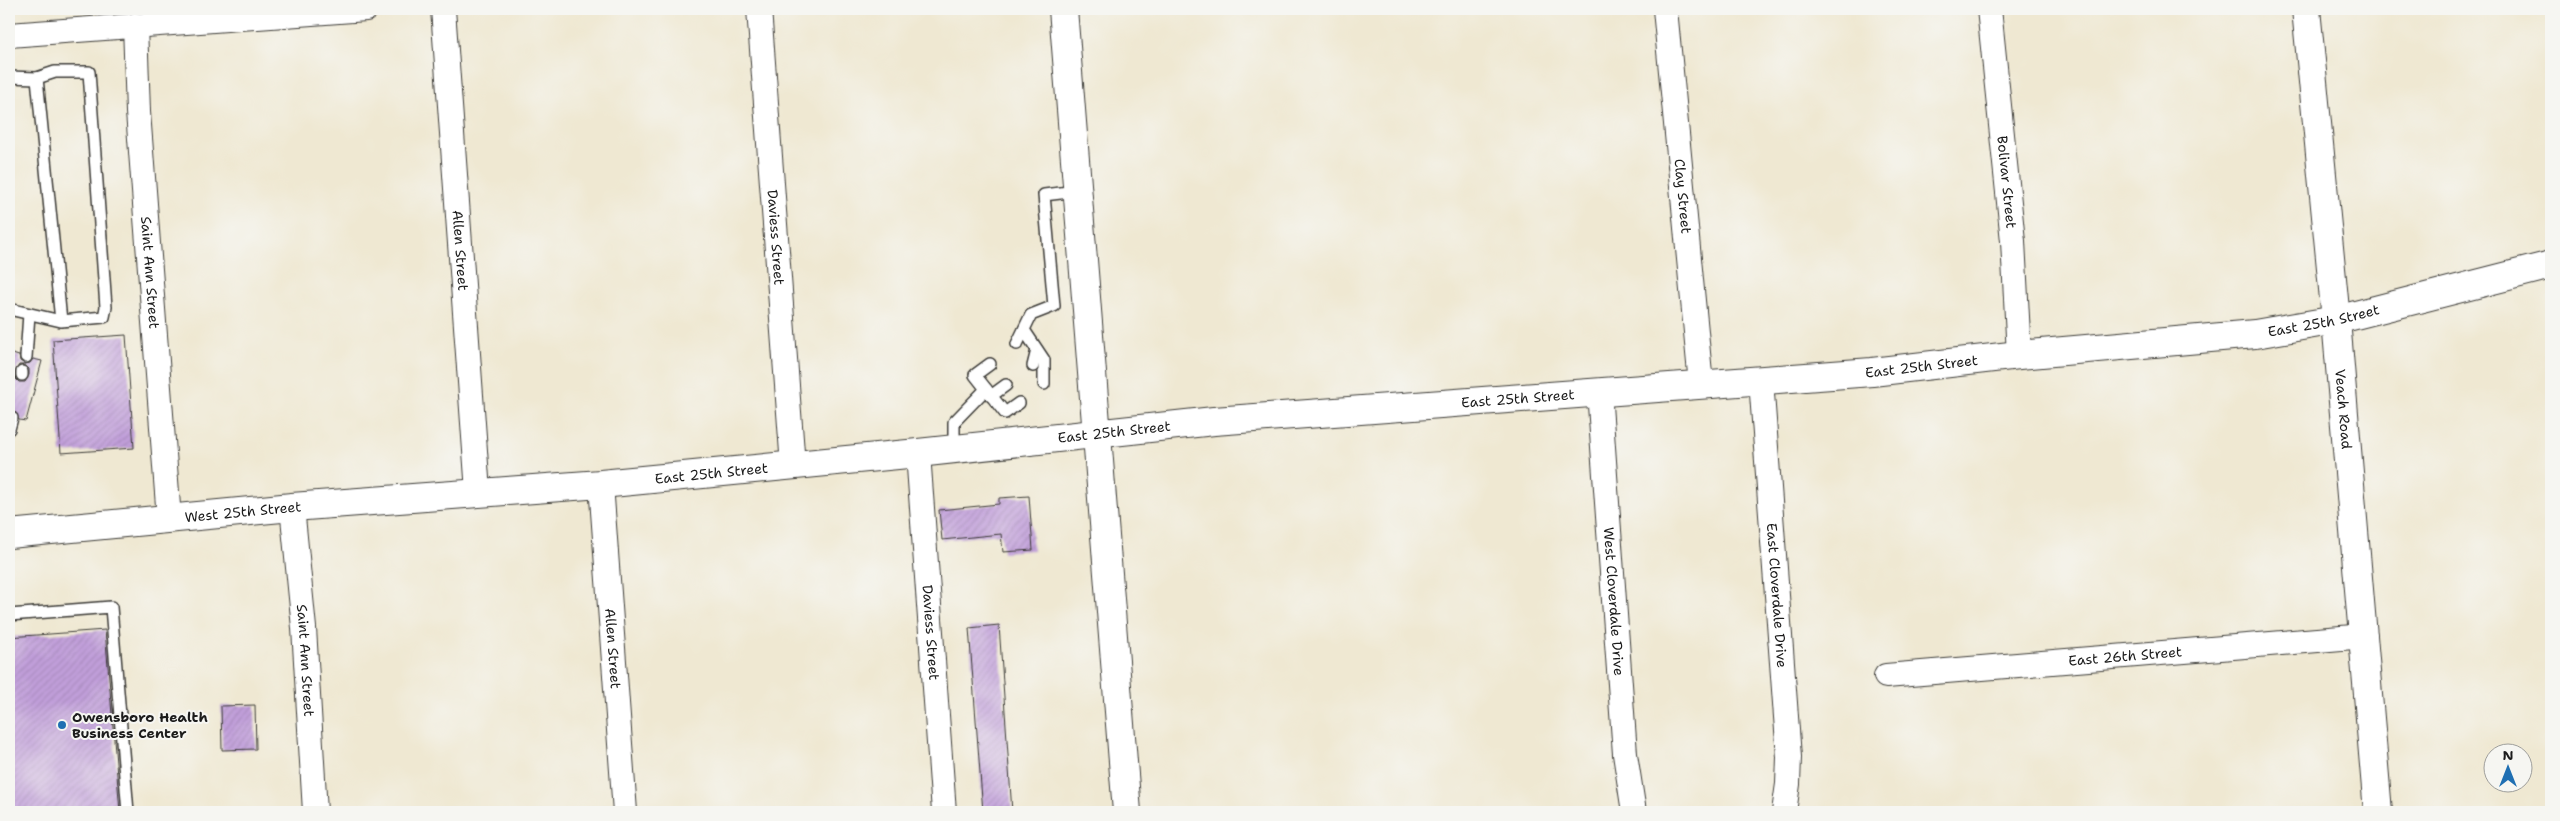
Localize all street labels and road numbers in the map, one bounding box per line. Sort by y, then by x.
street label: Bolivar Street [1993,135,2021,229]
street label: Clay Street [1670,158,1696,234]
street label: Daviess Street [763,189,789,286]
street label: Allen Street [449,209,472,291]
street label: Saint Ann Street [137,216,163,329]
street label: East 25th Street [2266,300,2381,341]
street label: East 25th Street [1864,351,1979,381]
street label: Veach Road [2331,368,2356,450]
street label: East 25th Street [1461,385,1575,412]
street label: East 25th Street [1057,417,1172,447]
street label: East 25th Street [654,459,769,488]
street label: West 25th Street [184,497,302,526]
street label: East Cloverdale Drive [1763,522,1791,669]
street label: West Cloverdale Drive [1600,527,1628,676]
street label: Daviess Street [919,584,943,681]
street label: Saint Ann Street [293,603,318,717]
street label: Allen Street [601,608,625,690]
street label: East 26th Street [2068,642,2183,670]

